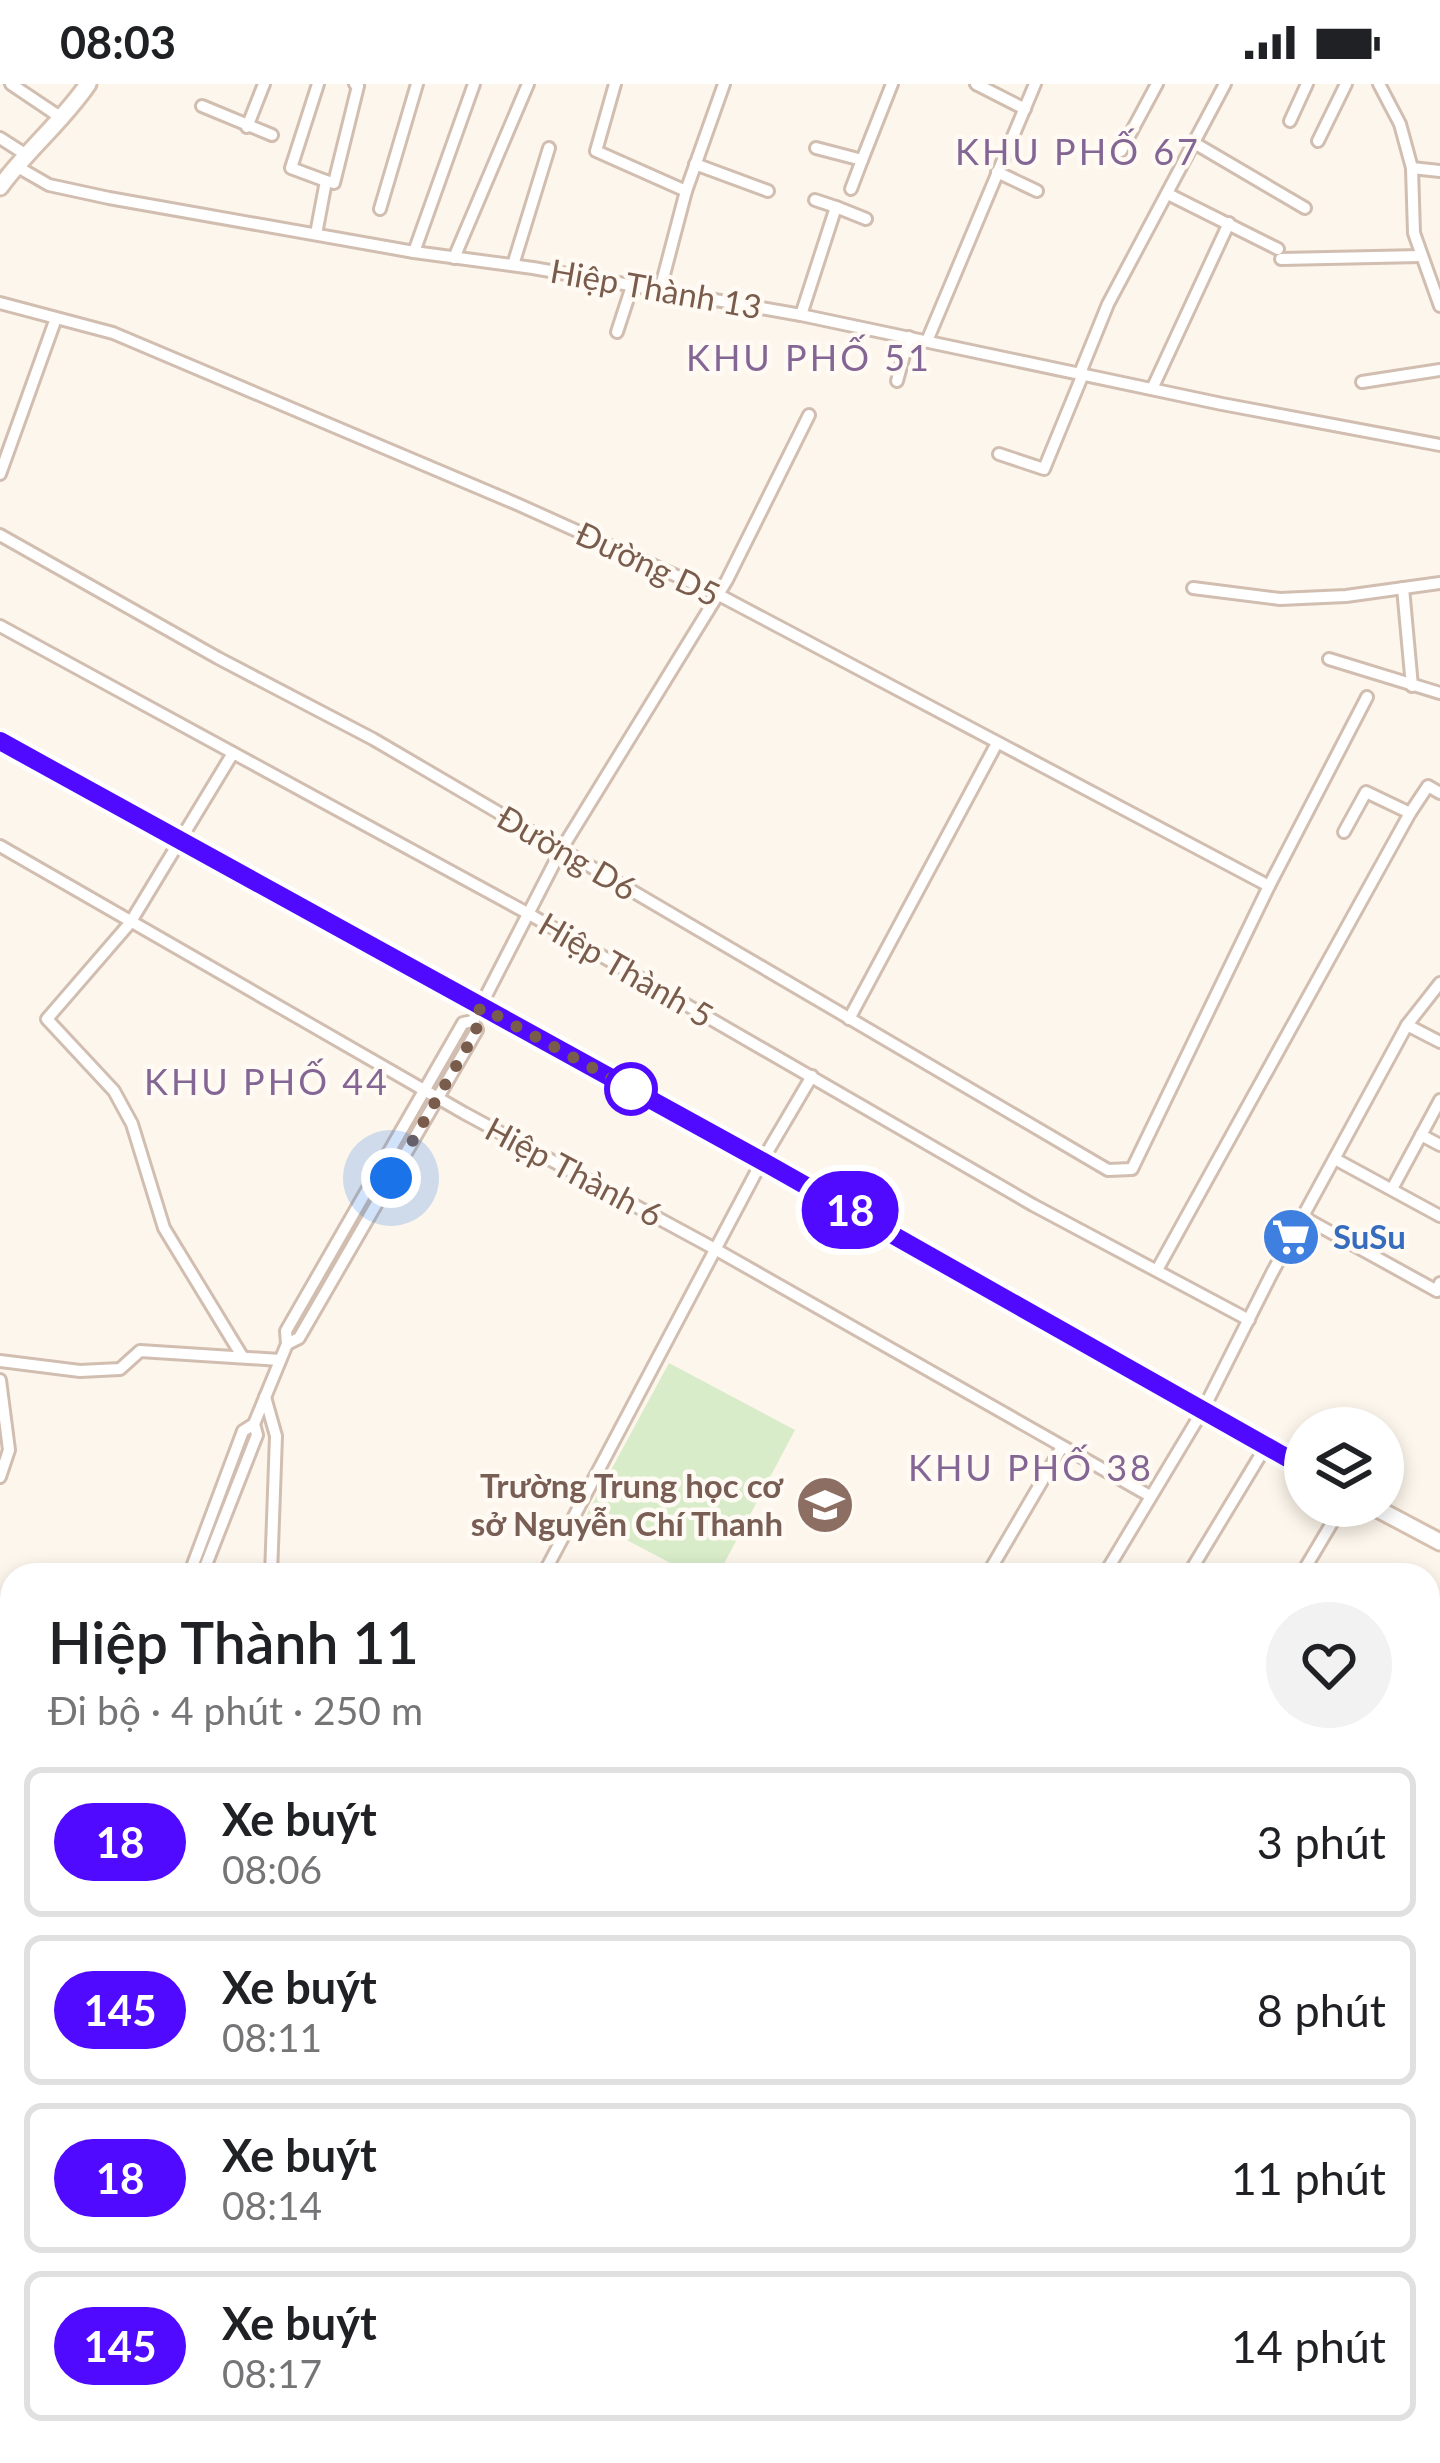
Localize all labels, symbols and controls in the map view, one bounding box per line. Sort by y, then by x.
text: 08:03 [60,15,176,69]
district label: KHU PHỐ 67 [955,128,1201,173]
street label: Hiệp Thành 13 [547,250,765,326]
district label: KHU PHỐ 51 [686,334,932,379]
street label: Đường D5 [570,512,727,614]
street label: Đường D6 [491,796,644,908]
street label: Hiệp Thành 5 [532,903,721,1035]
district label: KHU PHỐ 44 [144,1058,390,1103]
unlabelled marker [606,1064,656,1114]
street label: Hiệp Thành 6 [479,1108,670,1234]
your location [361,1148,421,1208]
line badge: 18 [796,1171,904,1249]
text: 18 [826,1185,874,1235]
supermarket icon: SuSu [1260,1206,1322,1268]
place label: SuSu [1333,1216,1406,1256]
map controls [1284,1407,1404,1527]
button: layers [1284,1407,1404,1527]
district label: KHU PHỐ 38 [908,1444,1154,1489]
place label: Trường Trung học cơ sở Nguyễn Chí Thanh [471,1465,784,1543]
school or university icon: Trường Trung học cơ sở Nguyễn Chí Thanh [794,1474,856,1536]
button: heart [1266,1602,1392,1728]
text: Hiệp Thành 11 [48,1608,419,1676]
text: Đi bộ · 4 phút · 250 m [48,1687,423,1733]
text: Xe buýt [222,1792,377,1846]
text: 3 phút [1257,1815,1386,1869]
text: 18 [96,1817,144,1867]
text: 08:06 [222,1846,322,1892]
text: Xe buýt [222,1960,377,2014]
text: 8 phút [1257,1983,1386,2037]
text: 145 [83,1985,157,2035]
text: 08:11 [222,2014,322,2060]
text: Xe buýt [222,2128,377,2182]
text: 11 phút [1231,2151,1386,2205]
text: 18 [96,2153,144,2203]
text: 08:14 [222,2182,322,2228]
text: Xe buýt [222,2296,377,2350]
text: 14 phút [1231,2319,1386,2373]
text: 145 [83,2321,157,2371]
text: 08:17 [222,2350,322,2396]

